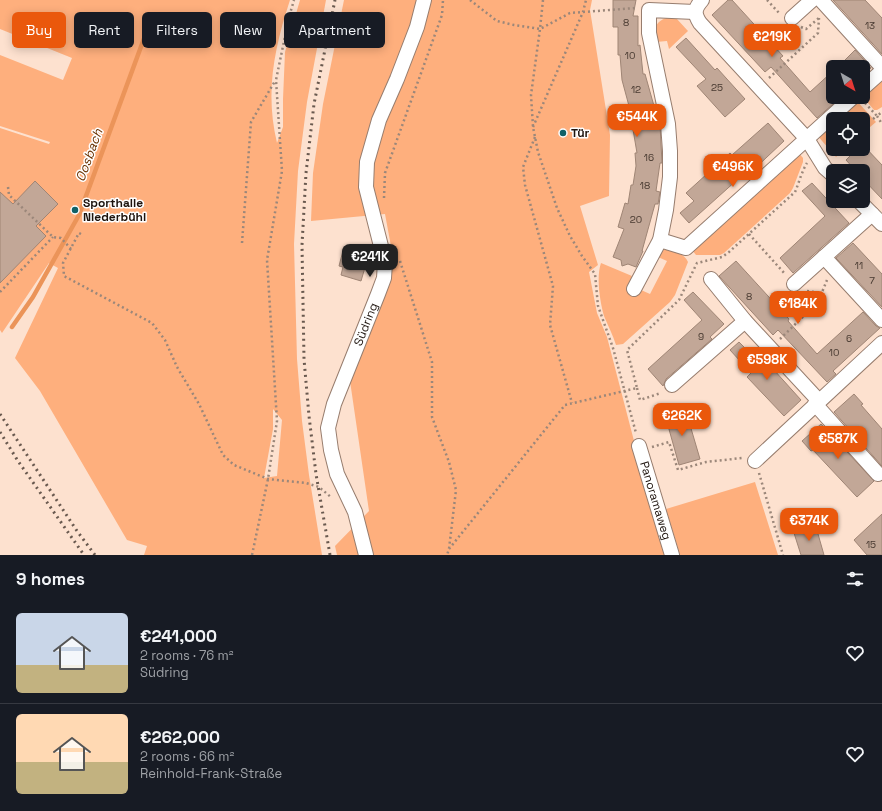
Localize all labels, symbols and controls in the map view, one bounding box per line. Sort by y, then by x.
chip: Buy [12,12,66,48]
chip: Rent [74,12,134,48]
chip: Filters [142,12,212,48]
chip: New [220,12,276,48]
chip: Apartment [284,12,385,48]
house number: 8 [623,16,629,29]
house number: 13 [865,19,875,32]
pin: €219K [744,24,800,58]
text: €219K [753,28,791,45]
house number: 10 [625,49,635,62]
north arrow [826,60,870,104]
map controls [826,60,870,208]
house number: 25 [711,81,723,94]
house number: 12 [631,83,641,96]
pin: €544K [609,104,665,138]
text: €544K [616,108,658,125]
button: locate [826,112,870,156]
water label: Oosbach [72,125,107,184]
place label: Tür [571,125,590,141]
marker: Tür [558,128,568,138]
house number: 16 [644,151,654,164]
pin: €496K [705,154,761,188]
text: €496K [712,158,754,175]
button: layers [826,164,870,208]
house number: 18 [640,179,650,192]
place label: Sporthalle Niederbühl [83,195,146,225]
marker: Sporthalle Niederbühl [70,205,80,215]
house number: 20 [630,213,642,226]
pin: €241K [342,244,398,278]
text: €241K [351,248,389,265]
house number: 11 [855,259,863,272]
house number: 7 [869,274,875,287]
house number: 8 [746,290,752,303]
pin: €184K [770,291,826,325]
text: €184K [779,295,817,312]
street label: Südring [350,300,382,348]
house number: 9 [698,330,704,343]
house number: 6 [846,332,852,345]
house number: 10 [829,346,839,359]
pin: €598K [739,347,795,381]
text: €598K [747,351,787,368]
pin: €262K [654,403,710,437]
text: €262K [662,407,702,424]
pin: €587K [810,426,866,460]
text: €587K [818,430,858,447]
street label: Panoramaweg [636,459,675,542]
pin: €374K [781,508,837,542]
text: €374K [789,512,829,529]
house number: 15 [866,538,876,551]
text: 9 homes [16,568,85,590]
icon: filters [844,568,866,590]
text: €241,000 [140,625,217,647]
icon: home [48,629,96,677]
icon: heart [844,642,866,664]
text: 2 rooms · 76 m² [140,647,234,664]
text: Südring [140,664,189,681]
text: €262,000 [140,726,220,748]
icon: home [48,730,96,778]
icon: heart [844,743,866,765]
text: 2 rooms · 66 m² [140,748,234,765]
text: Reinhold-Frank-Straße [140,765,282,782]

